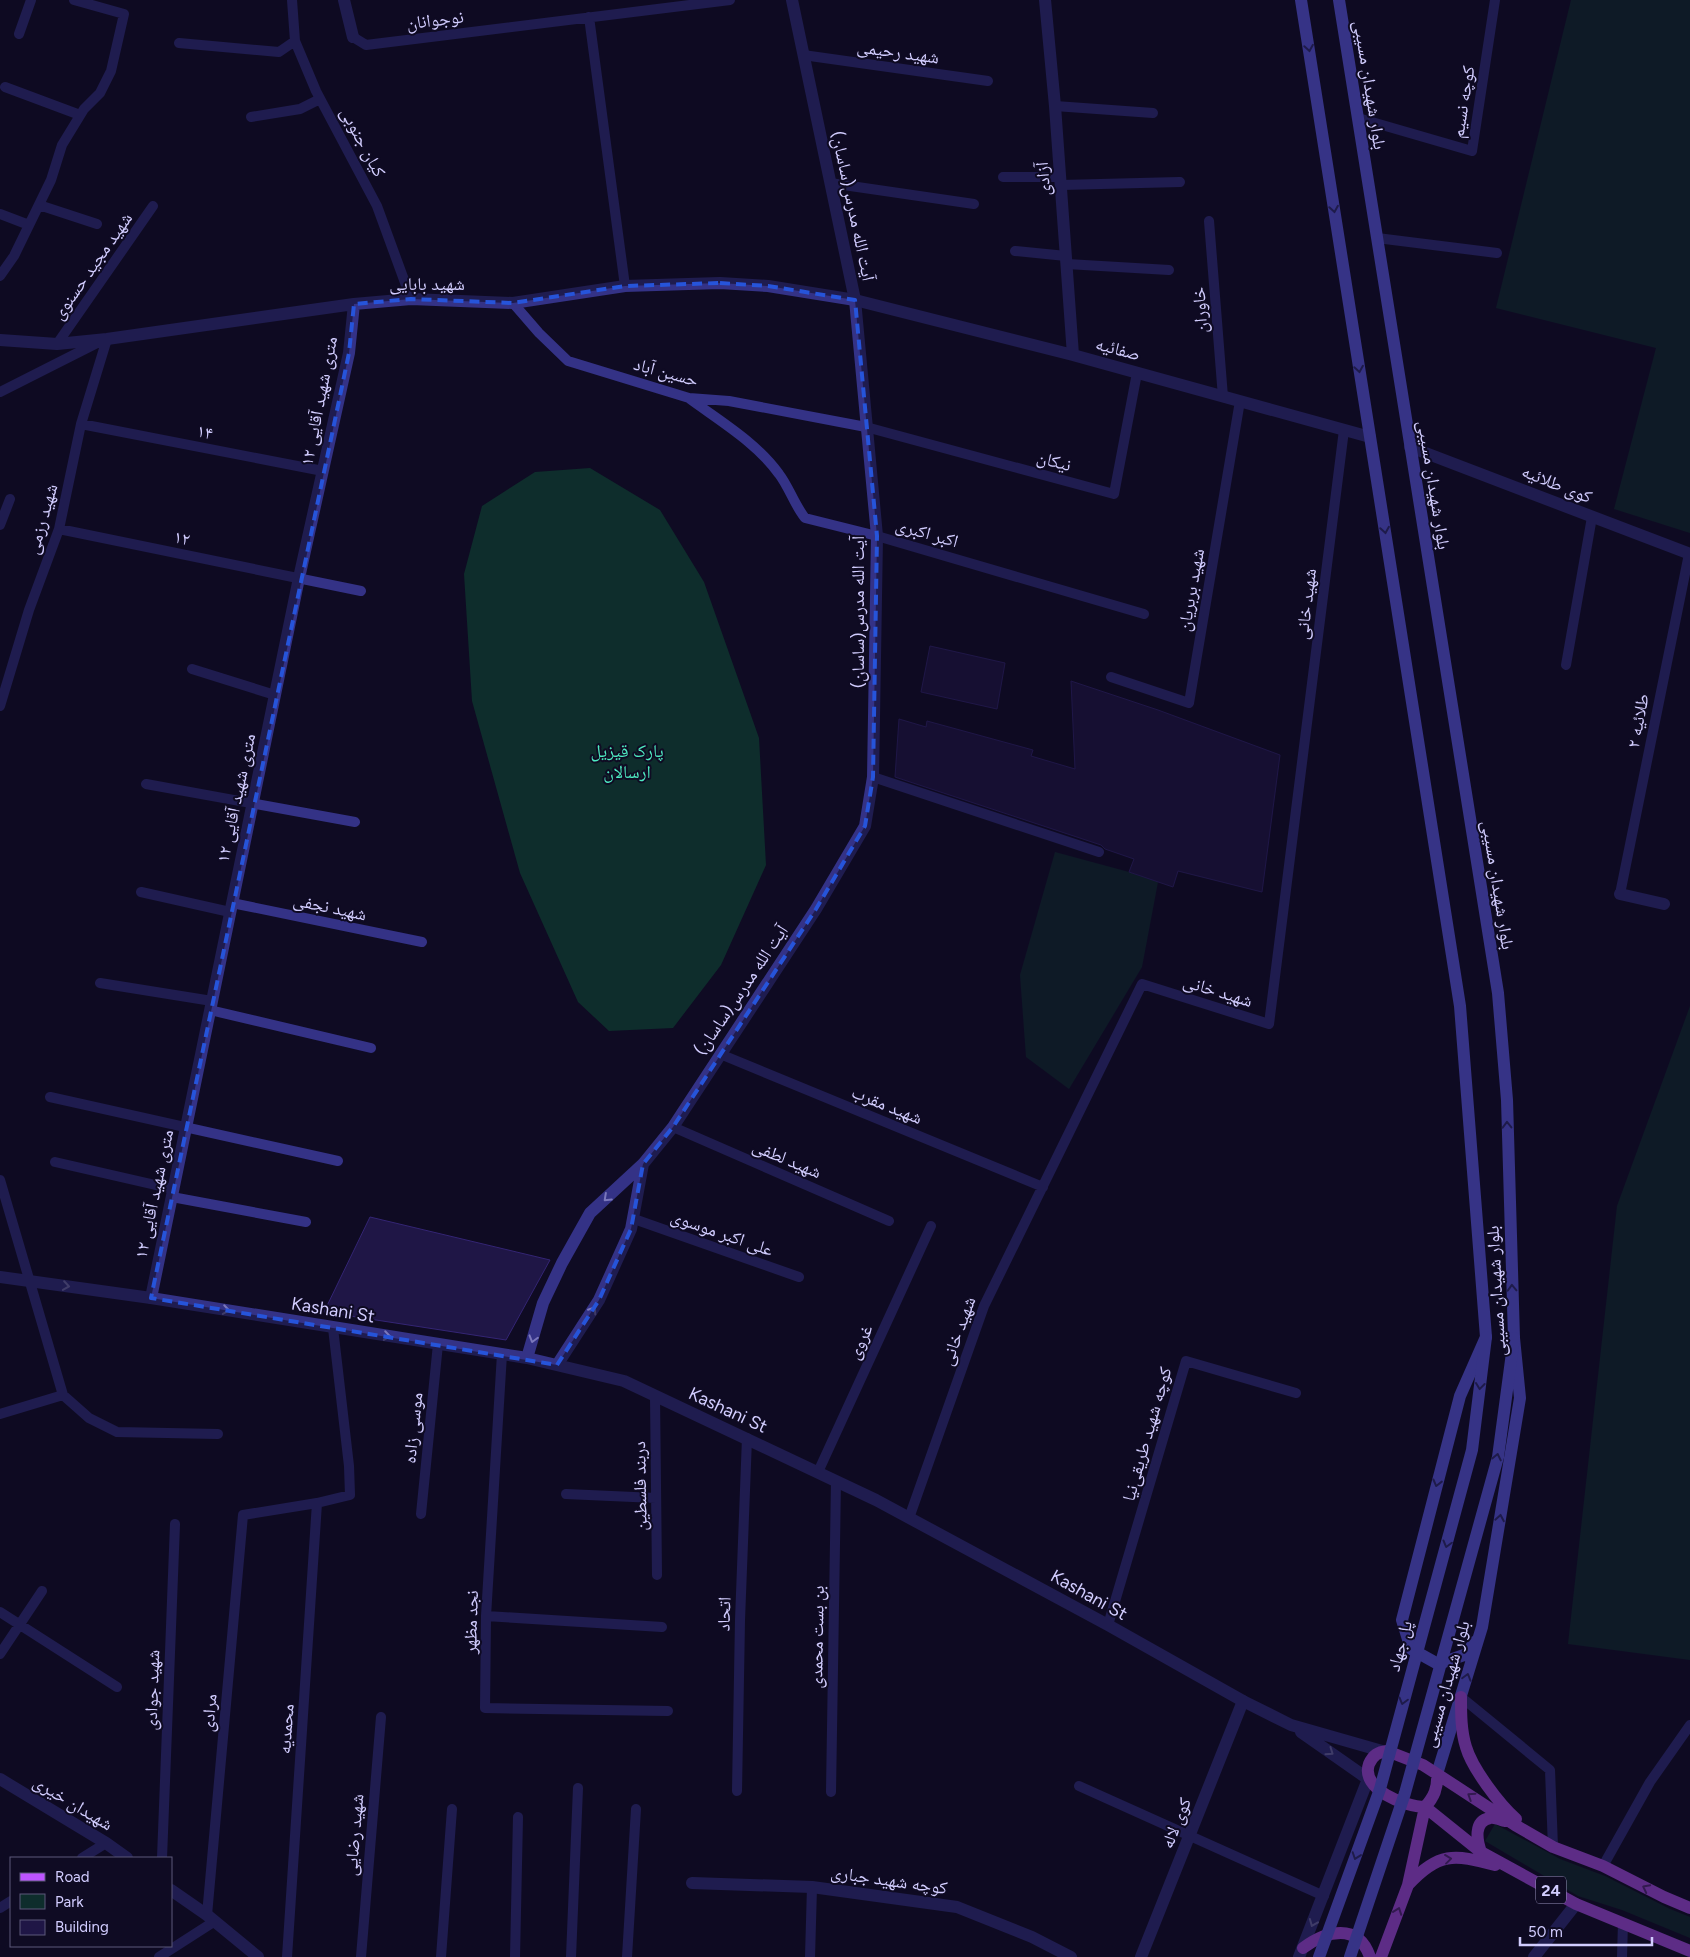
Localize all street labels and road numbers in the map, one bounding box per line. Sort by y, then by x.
street label: نوجوانان [405,6,465,34]
street label: بلوار شهیدان مسیبی [1349,19,1391,151]
street label: شهید رحیمی [855,35,941,69]
street label: کوچه نسیم [1446,64,1481,140]
street label: کیان جنوبی [335,103,391,181]
street label: آیت الله مدرس(ساسان) [826,129,880,283]
street label: آزادی [1031,161,1055,197]
street label: شهید مجید حسنوی [47,208,137,324]
street label: شهید بابایی [389,273,465,295]
street label: خاوران [1187,286,1213,334]
street label: صفائیه [1093,333,1143,365]
street label: ۱۲ متری شهید آقایی [296,334,342,468]
street label: حسین آباد [631,353,701,391]
street label: بلوار شهیدان مسیبی [1413,419,1455,551]
street label: ۱۴ [195,420,215,444]
street label: نیکان [1034,446,1074,476]
street label: کوی طلائیه [1519,460,1596,508]
street label: شهید رزمی [21,481,63,557]
street label: اکبر اکبری [893,514,961,552]
street label: ۱۲ [172,526,192,550]
street label: آیت الله مدرس(ساسان) [847,535,869,688]
street label: شهید بربریان [1173,547,1209,633]
street label: شهید خانی [1291,567,1321,641]
street label: طلائیه ۲ [1622,692,1654,750]
street label: ۱۲ متری شهید آقایی [212,732,260,864]
street label: بلوار شهیدان مسیبی [1477,819,1519,951]
street label: شهید نجفی [291,889,369,925]
street label: آیت الله مدرس(ساسان) [689,920,793,1059]
street label: شهید خانی [1181,970,1255,1012]
street label: شهید مقرب [848,1081,926,1129]
street label: ۱۲ متری شهید آقایی [130,1128,178,1260]
street label: شهید لطفی [749,1135,825,1183]
street label: علی اکبر موسوی [668,1205,776,1261]
street label: بلوار شهیدان مسیبی [1482,1225,1510,1357]
street label: Kashani St [290,1293,376,1327]
street label: شهید خانی [935,1294,981,1368]
street label: غروی [842,1321,878,1363]
street label: کوچه شهید طریقی‌نیا [1117,1364,1177,1504]
street label: Kashani St [685,1382,771,1438]
street label: موسی زاده [398,1391,428,1465]
street label: دربند فلسطین [628,1441,652,1531]
street label: Kashani St [1047,1565,1131,1625]
street label: بن بست محمدی [805,1585,829,1689]
street label: نجد مظهر [459,1590,483,1655]
street label: اتحاد [712,1596,736,1632]
street label: پل جهاد [1383,1618,1417,1674]
street label: بلوار شهیدان مسیبی [1417,1618,1475,1750]
street label: شهید جوادی [140,1649,164,1731]
street label: مرادی [196,1693,222,1733]
street label: محمدیه [273,1703,299,1755]
street label: شهیدان خیری [29,1771,117,1835]
street label: شهید رضایی [339,1793,369,1877]
street label: کوی لاله [1156,1794,1196,1852]
street label: کوچه شهید جباری [829,1861,949,1899]
road number: 24 [1536,1876,1566,1904]

